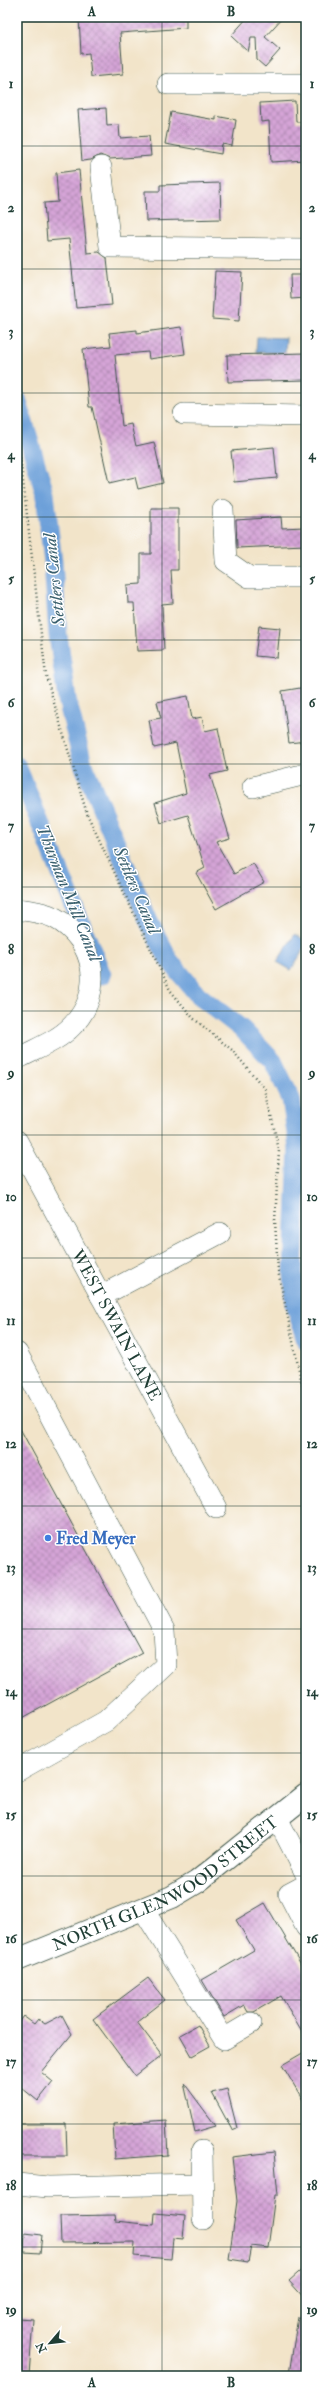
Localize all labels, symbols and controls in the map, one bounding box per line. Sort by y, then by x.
text: A [87,4,97,20]
text: B [227,4,235,20]
text: 1 [9,76,14,92]
text: 1 [310,76,315,92]
text: 2 [8,200,15,216]
text: 2 [309,200,316,216]
text: 3 [9,324,14,340]
text: 3 [310,324,315,340]
text: 4 [6,447,15,463]
text: 4 [307,447,316,463]
water label: Settlers Canal [38,531,71,628]
text: 5 [8,571,14,587]
text: 5 [309,571,315,587]
text: 6 [8,695,16,711]
text: 6 [309,695,317,711]
text: 7 [8,818,15,834]
text: 7 [309,818,316,834]
water label: Thurman Mill Canal [31,821,107,966]
water label: Settlers Canal [107,842,166,939]
text: 8 [8,942,14,958]
text: 8 [309,942,315,958]
text: 9 [6,1065,15,1081]
text: 9 [307,1065,316,1081]
text: 10 [5,1189,17,1205]
text: 10 [306,1189,318,1205]
street label: WEST SWAIN LANE [66,1245,166,1404]
text: 11 [6,1313,16,1329]
text: 11 [307,1313,317,1329]
text: 12 [5,1436,17,1452]
text: 12 [306,1436,318,1452]
place label: Fred Meyer [56,1528,136,1550]
marker: Fred Meyer [43,1533,53,1543]
text: 13 [6,1560,16,1576]
text: 13 [307,1560,317,1576]
text: 14 [5,1684,18,1700]
text: 14 [306,1684,319,1700]
text: 15 [6,1807,16,1823]
text: 15 [307,1807,317,1823]
street label: NORTH GLENWOOD STREET [49,1811,283,1956]
text: 16 [5,1931,18,1947]
text: 16 [306,1931,319,1947]
text: 17 [6,2054,17,2070]
text: 17 [307,2054,318,2070]
text: 18 [6,2178,16,2194]
text: 18 [307,2178,317,2194]
text: 19 [5,2302,17,2318]
text: 19 [306,2302,318,2318]
north arrow [30,2323,70,2363]
text: N [33,2339,50,2356]
text: A [87,2375,97,2391]
text: B [227,2375,235,2391]

